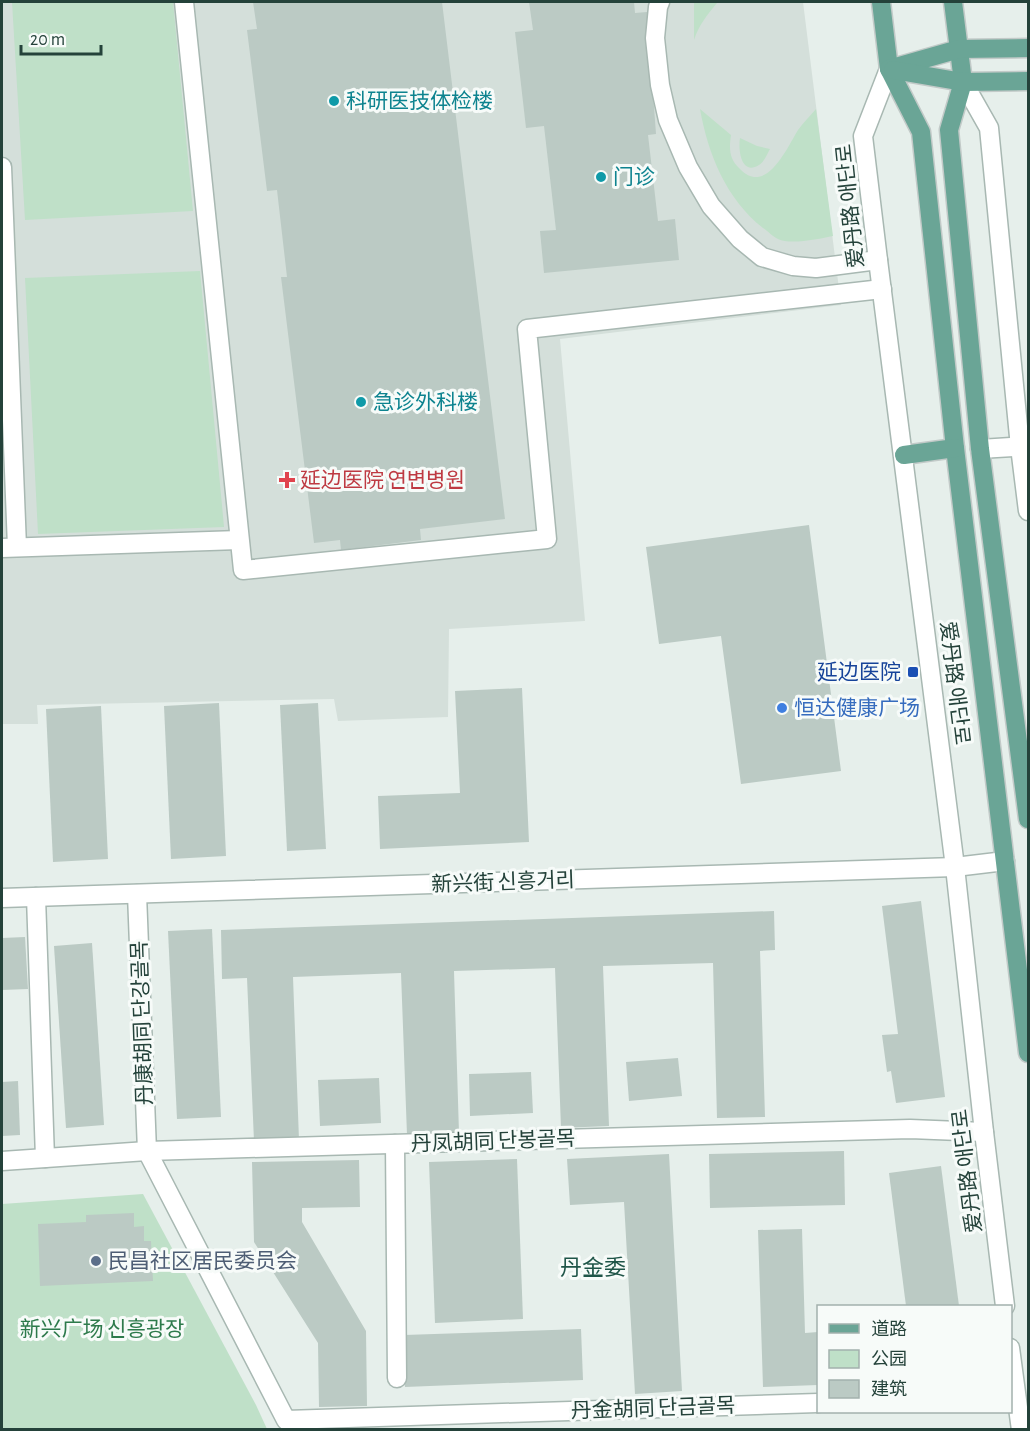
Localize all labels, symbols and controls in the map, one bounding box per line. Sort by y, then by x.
scale bar [21,18,100,56]
text: 20 m [30,31,65,49]
place label: 科研医技体检楼 [346,90,493,112]
marker: 科研医技体检楼 [327,94,341,108]
street label: 爱丹路 애단로 [833,143,867,269]
place label: 门诊 [613,166,655,188]
marker: 门诊 [594,170,608,184]
place label: 急诊外科楼 [373,391,478,413]
marker: 急诊外科楼 [354,395,368,409]
place label: 延边医院 연변병원 [300,469,465,491]
marker: 延边医院 연변병원 [278,471,296,489]
street label: 爱丹路 애단로 [936,620,974,746]
place label: 延边医院 [817,661,901,683]
marker: 延边医院 [906,665,920,679]
place label: 恒达健康广场 [794,697,920,719]
marker: 恒达健康广场 [775,701,789,715]
street label: 新兴街 신흥거리 [431,868,575,896]
street label: 丹康胡同 단강골목 [128,940,156,1106]
street label: 爱丹路 애단로 [948,1108,986,1234]
street label: 丹凤胡同 단봉골목 [410,1127,576,1155]
place label: 民昌社区居民委员会 [108,1250,297,1272]
marker: 民昌社区居民委员会 [89,1254,103,1268]
district label: 丹金委 [560,1256,626,1279]
legend [817,1305,1012,1413]
park label: 新兴广场 신흥광장 [20,1318,184,1340]
text: 道路 [871,1319,907,1339]
text: 公园 [871,1350,907,1369]
text: 建筑 [871,1379,907,1399]
street label: 丹金胡同 단금골목 [570,1394,736,1422]

